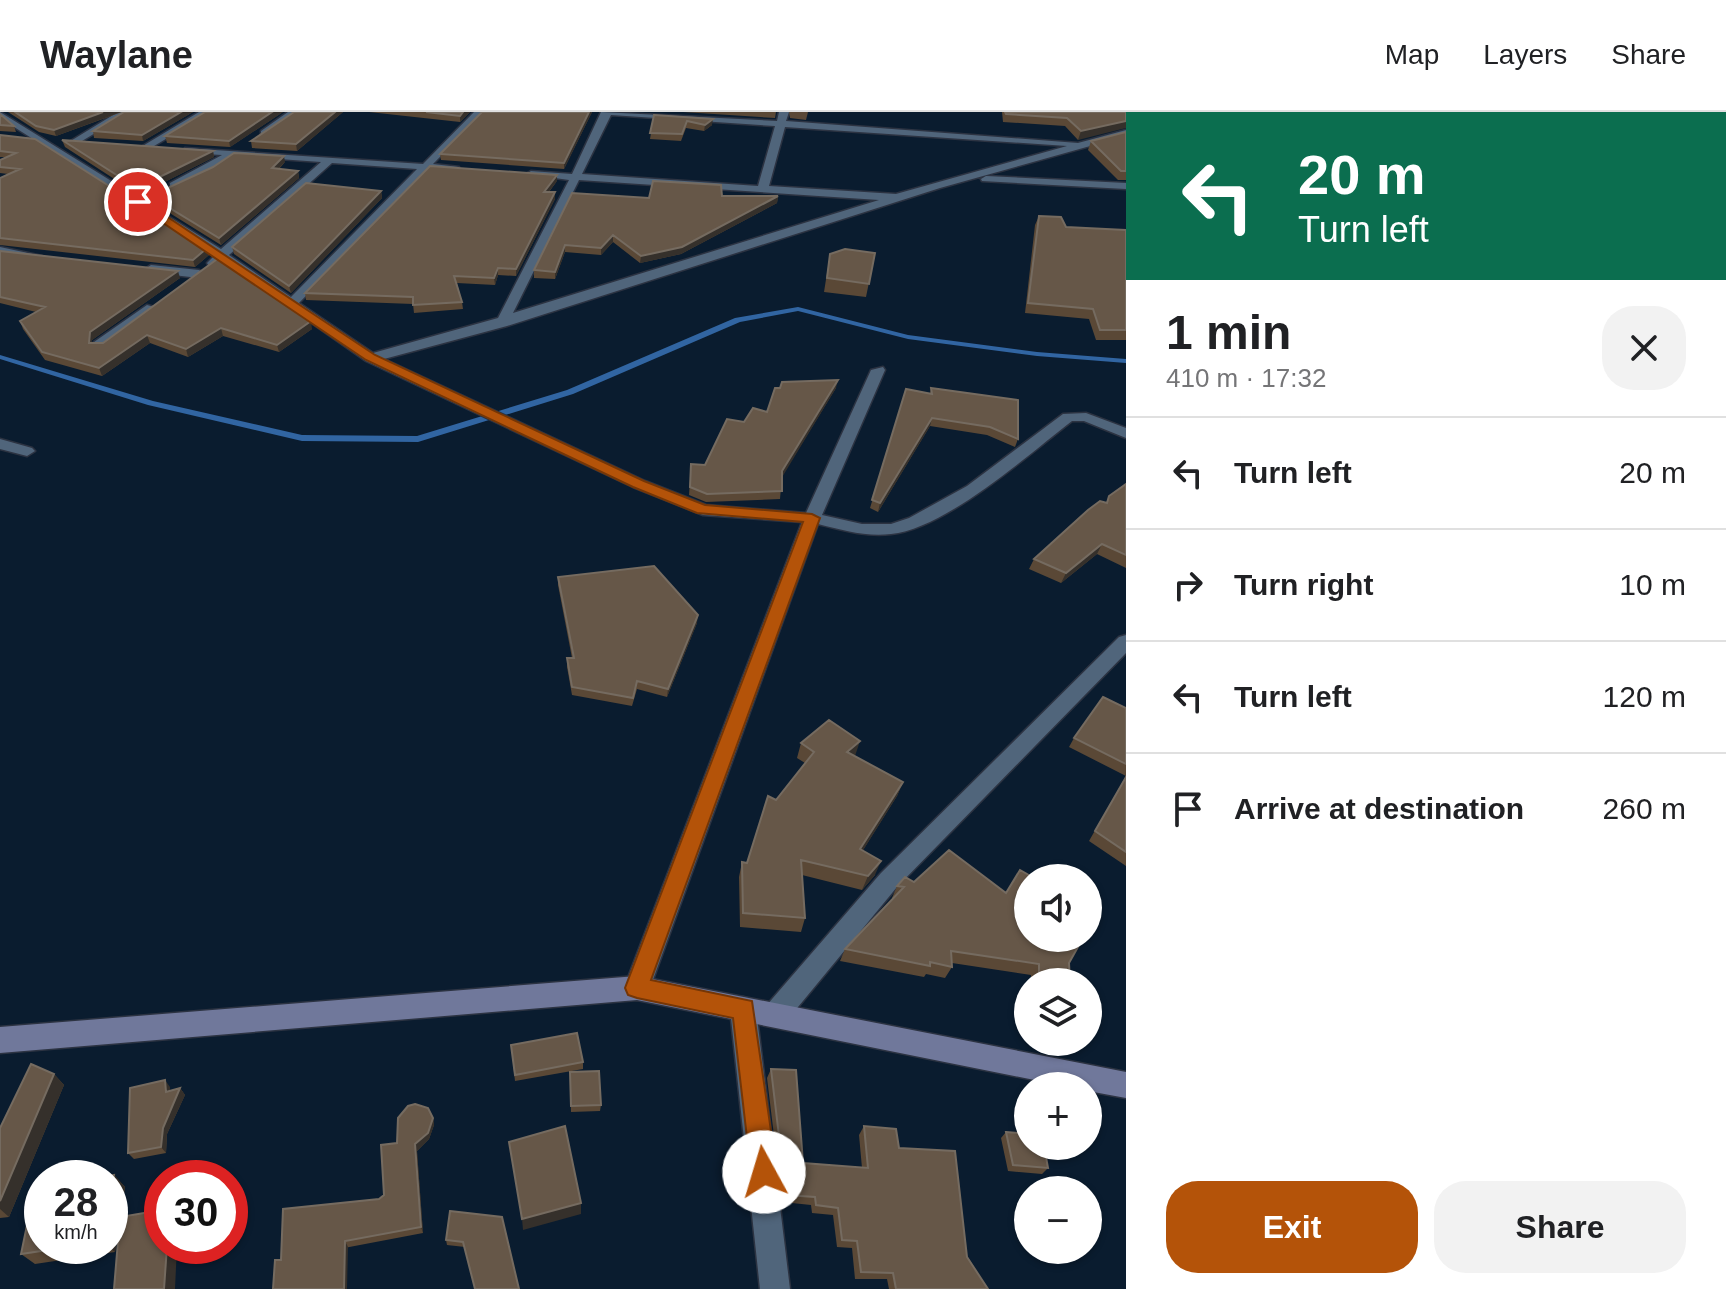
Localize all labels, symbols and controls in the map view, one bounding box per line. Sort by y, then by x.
text: Waylane [40,34,193,76]
text: Map [1385,39,1439,70]
text: Layers [1483,39,1567,70]
text: Share [1611,39,1686,70]
text: 20 m [1298,143,1426,206]
icon: left [1166,144,1270,248]
pin [104,168,172,236]
icon: arrive [116,180,160,224]
text: Turn left [1298,209,1429,250]
text: 1 min [1166,306,1291,359]
button: close [1602,306,1686,390]
text: 410 m · 17:32 [1166,363,1326,393]
icon: left [1166,451,1210,495]
text: Turn left [1234,456,1352,489]
text: 20 m [1619,456,1686,489]
icon: right [1166,563,1210,607]
text: Turn right [1234,568,1373,601]
text: 10 m [1619,568,1686,601]
icon: left [1166,675,1210,719]
text: Turn left [1234,680,1352,713]
text: 120 m [1603,680,1686,713]
icon: arrive [1166,787,1210,831]
text: Arrive at destination [1234,792,1524,825]
text: 260 m [1603,792,1686,825]
map controls [1014,864,1102,1264]
button: sound [1014,864,1102,952]
button: layers [1014,968,1102,1056]
button: + [1014,1072,1102,1160]
position arrow [722,1130,806,1214]
speed limit sign: 30 [144,1160,248,1264]
button: − [1014,1176,1102,1264]
text: 28 [54,1180,98,1224]
button: Exit [1166,1181,1418,1273]
button: Share [1434,1181,1686,1273]
text: km/h [54,1221,98,1243]

